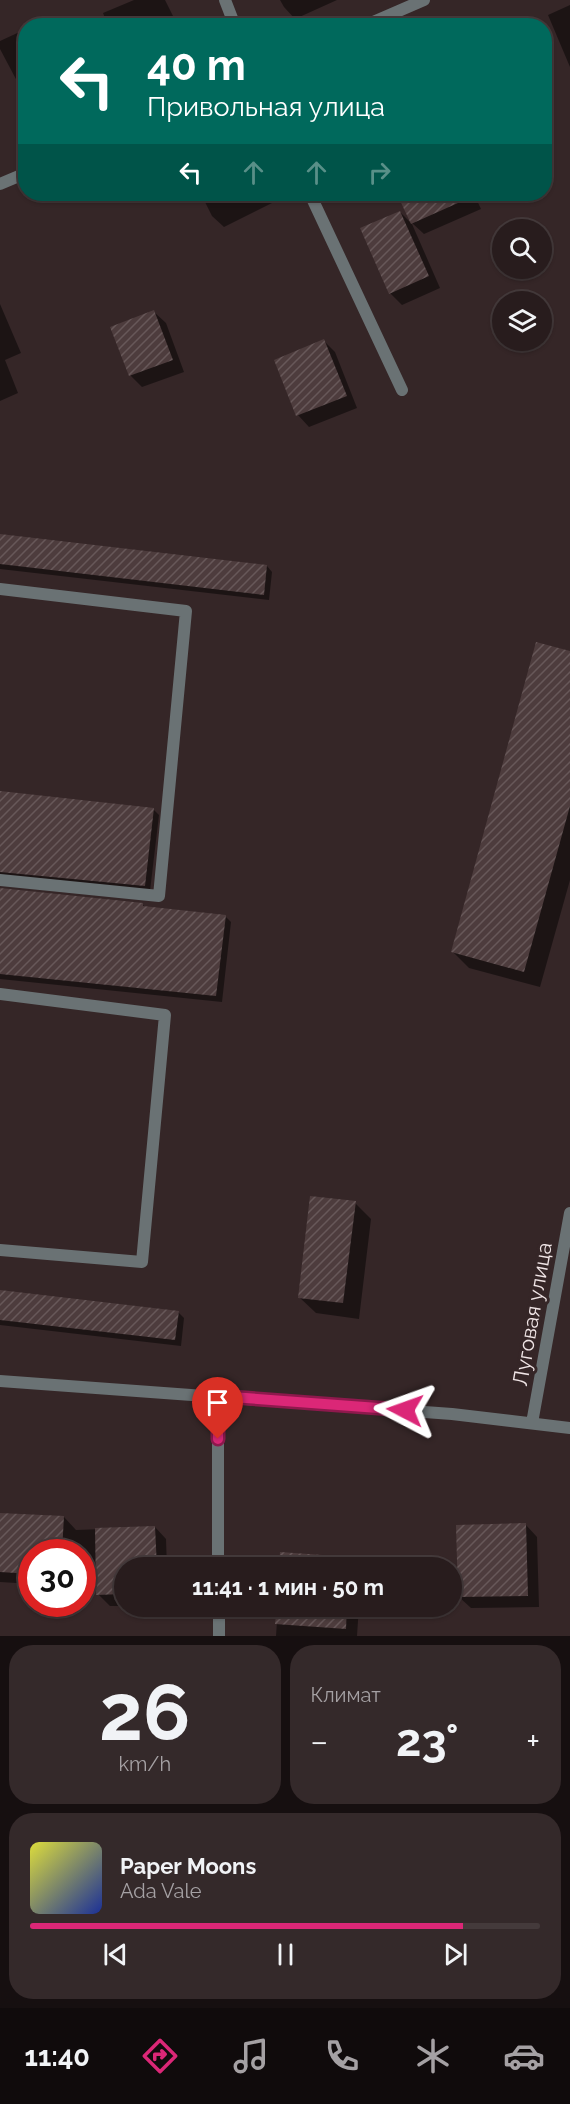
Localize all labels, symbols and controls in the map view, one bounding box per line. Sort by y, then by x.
text: 40 m [147,41,246,90]
icon: left [48,42,126,120]
text: Привольная улица [147,91,385,122]
icon: left [174,156,207,189]
icon: ahead [237,156,270,189]
icon: ahead [300,156,333,189]
icon: right [363,156,396,189]
map controls [492,219,552,351]
button: search [492,219,552,279]
button: layers [492,291,552,351]
street label: Луговая улица [507,1240,557,1388]
pin [192,1377,243,1439]
position arrow [373,1378,437,1442]
icon: arrive [201,1386,234,1419]
speed limit sign: 30 [18,1539,96,1617]
text: 11:41 · 1 мин · 50 m [192,1574,384,1600]
text: 26 [99,1667,190,1758]
text: Климат [311,1683,381,1707]
text: 23° [396,1714,459,1767]
text: − [311,1722,328,1761]
text: + [526,1722,540,1761]
text: km/h [118,1752,171,1776]
text: Paper Moons [120,1853,256,1879]
text: Ada Vale [120,1879,202,1903]
icon: previous [99,1938,132,1971]
icon: pause [269,1938,302,1971]
icon: next [439,1938,472,1971]
icon: directions [139,2035,181,2077]
icon: music [230,2035,272,2077]
icon: phone [321,2035,363,2077]
icon: climate [412,2035,454,2077]
icon: car [503,2035,545,2077]
text: 11:40 [25,2041,90,2072]

